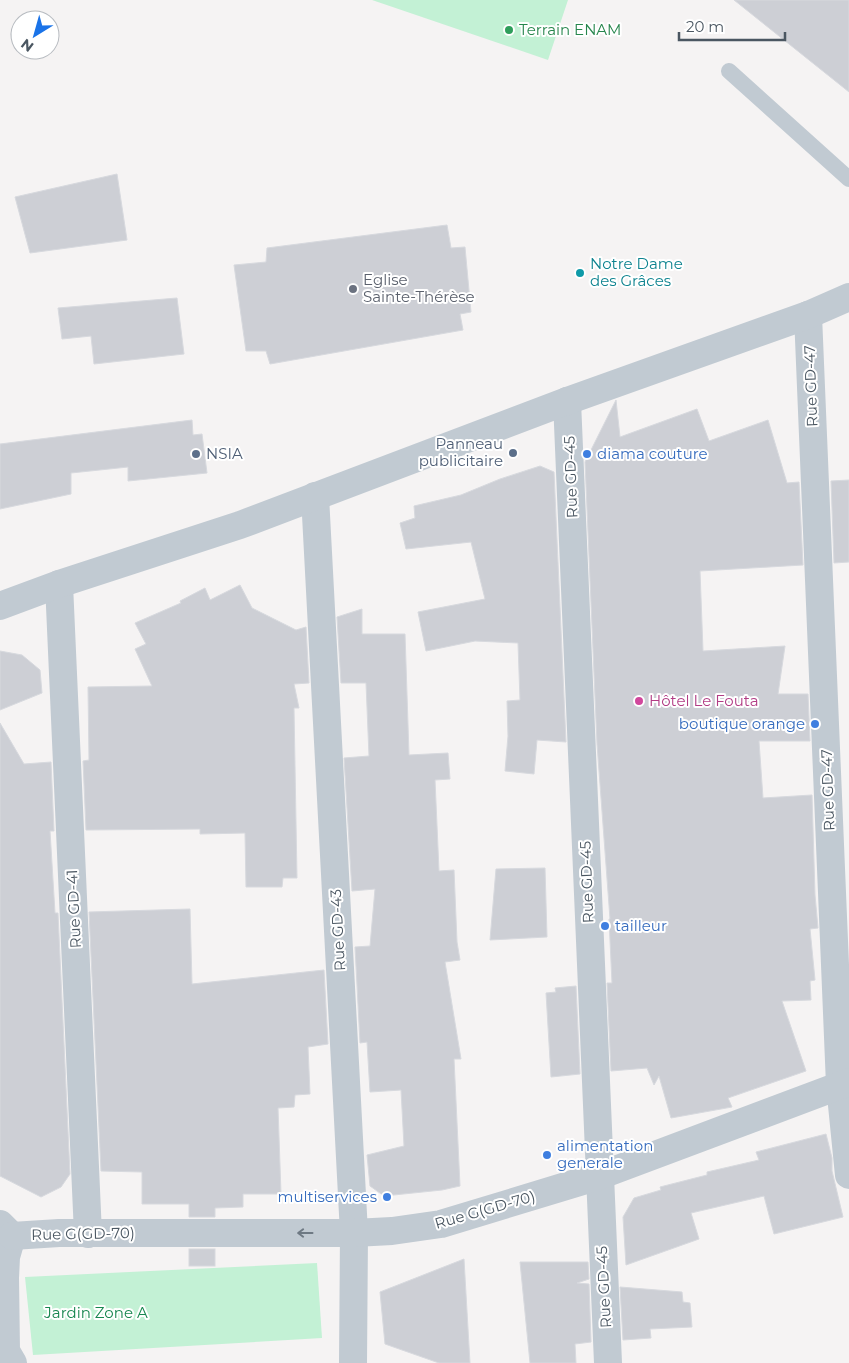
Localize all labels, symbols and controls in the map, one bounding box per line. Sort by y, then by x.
north arrow [10,10,60,60]
scale bar [679,10,785,42]
text: 20 m [686,17,724,36]
place label: Terrain ENAM [519,20,621,39]
marker: Terrain ENAM [503,24,515,36]
text: N [17,35,37,56]
place label: Notre Dame des Grâces [590,254,683,290]
marker: Notre Dame des Grâces [574,267,586,279]
place label: Eglise Sainte-Thérèse [363,270,475,306]
marker: Eglise Sainte-Thérèse [347,283,359,295]
street label: Rue GD-47 [800,345,821,427]
place label: Panneau publicitaire [419,434,503,470]
street label: Rue GD-45 [560,436,581,518]
place label: NSIA [206,444,243,463]
place label: diama couture [597,444,708,463]
marker: Panneau publicitaire [507,447,519,459]
marker: NSIA [190,448,202,460]
marker: diama couture [581,448,593,460]
place label: Hôtel Le Fouta [649,691,759,710]
marker: Hôtel Le Fouta [633,695,645,707]
place label: boutique orange [679,714,805,733]
marker: boutique orange [809,718,821,730]
street label: Rue GD-47 [817,749,838,831]
street label: Rue GD-45 [576,841,597,923]
street label: Rue GD-41 [62,869,85,949]
street label: Rue GD-43 [326,889,349,971]
place label: tailleur [615,916,667,935]
marker: tailleur [599,920,611,932]
place label: alimentation generale [557,1136,653,1172]
marker: alimentation generale [541,1149,553,1161]
street label: Rue G(GD-70) [432,1186,537,1233]
place label: multiservices [277,1187,377,1206]
marker: multiservices [381,1191,393,1203]
street label: Rue G(GD-70) [31,1223,135,1244]
one-way arrow [298,1228,314,1238]
street label: Rue GD-45 [592,1245,615,1329]
park label: Jardin Zone A [43,1303,148,1322]

